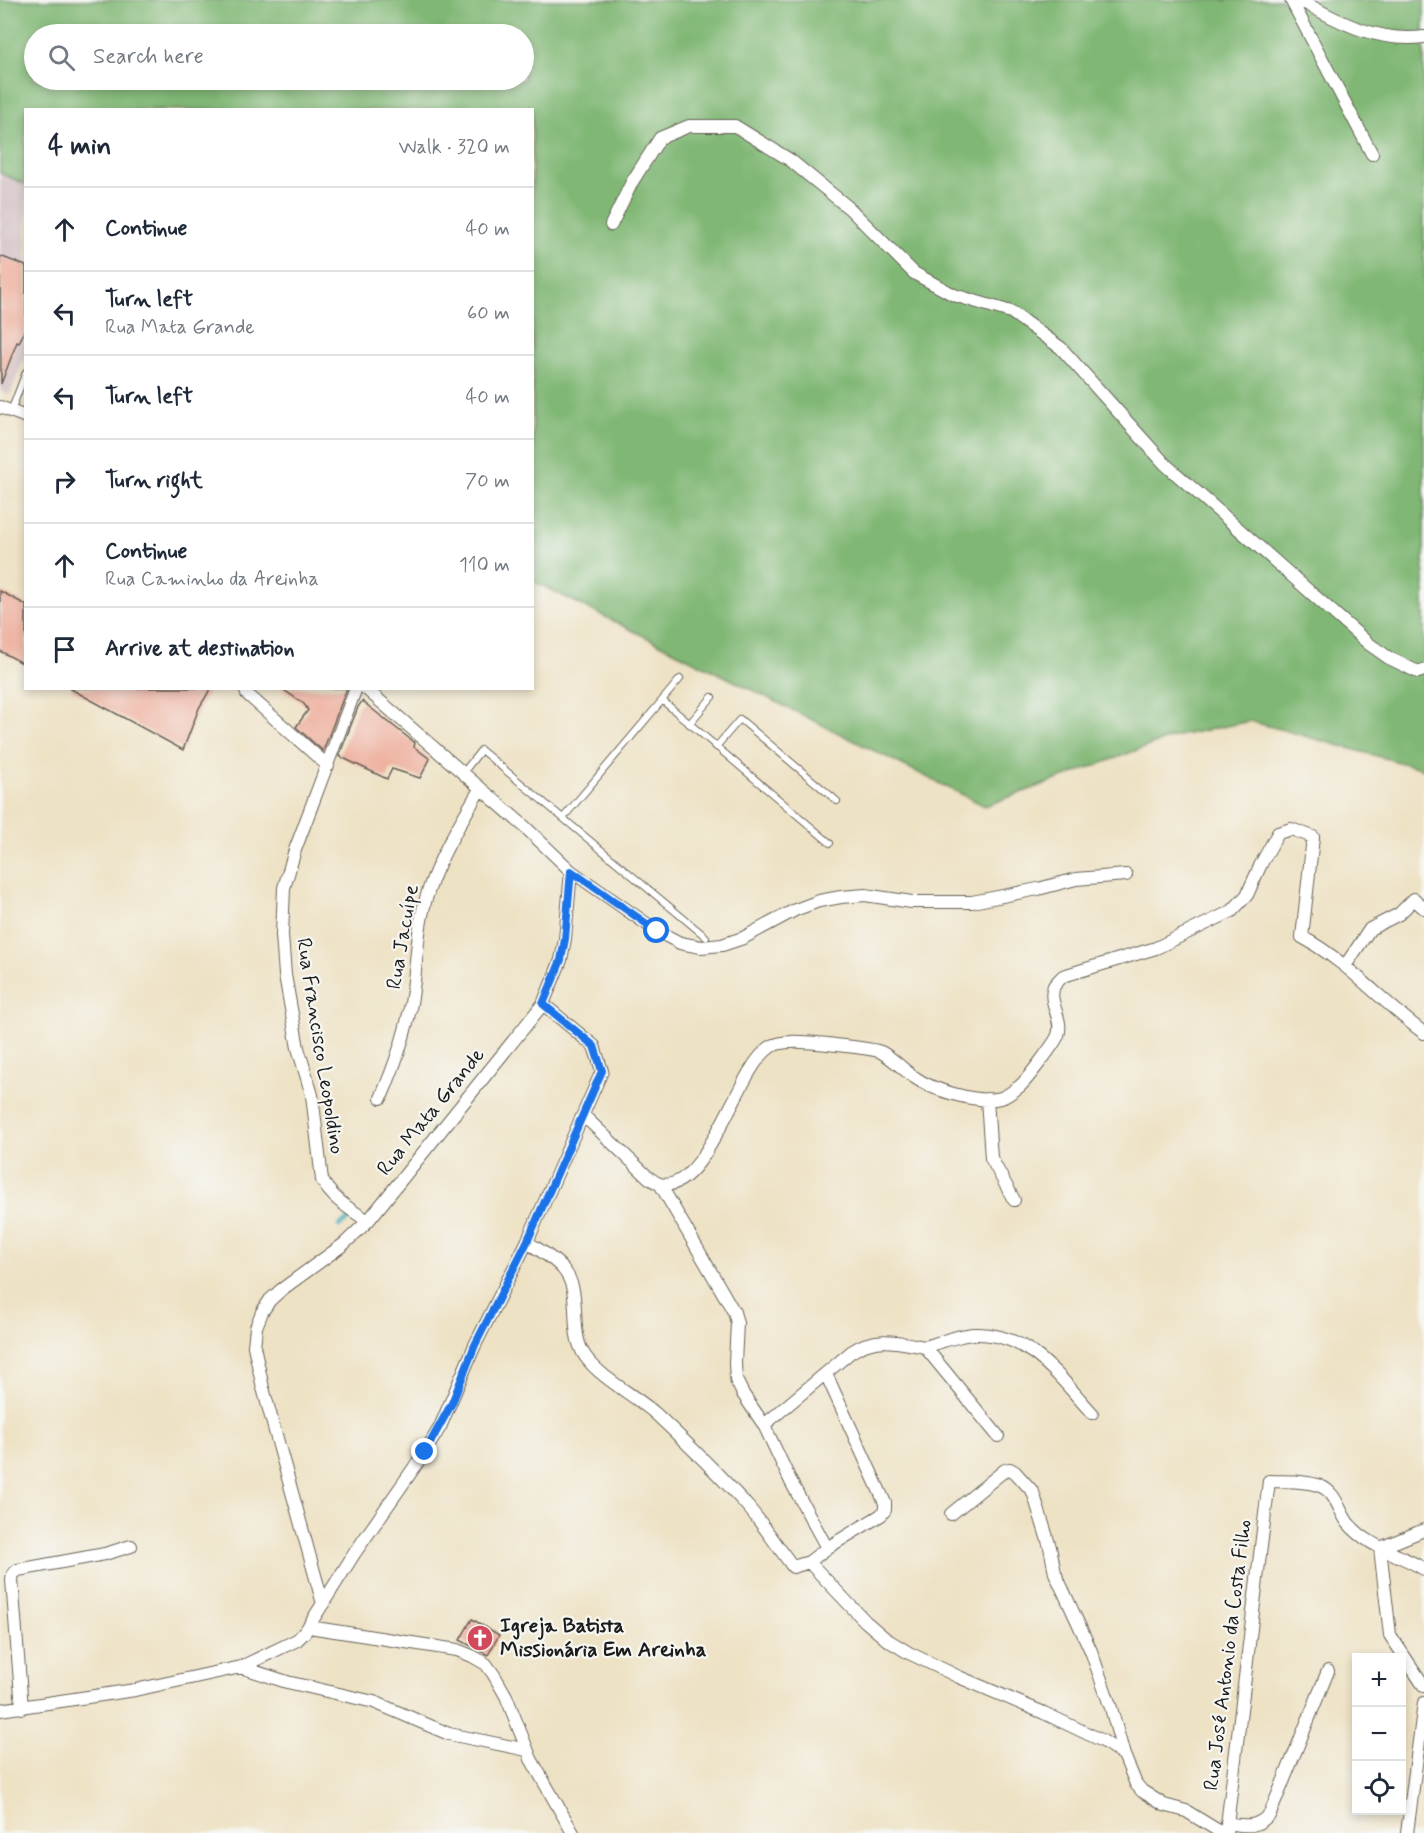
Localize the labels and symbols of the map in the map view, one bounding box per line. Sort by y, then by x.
street label: Rua Jacuípe [380,882,426,992]
route start [643,917,669,943]
street label: Rua Francisco Leopoldino [289,936,351,1156]
street label: Rua Mata Grande [371,1042,491,1182]
route end [411,1438,437,1464]
street label: Rua José Antonio da Costa Filho [1197,1518,1259,1792]
place label: Igreja Batista Missionária Em Areinha [500,1612,707,1664]
church icon: Igreja Batista Missionária Em Areinha [465,1623,495,1653]

